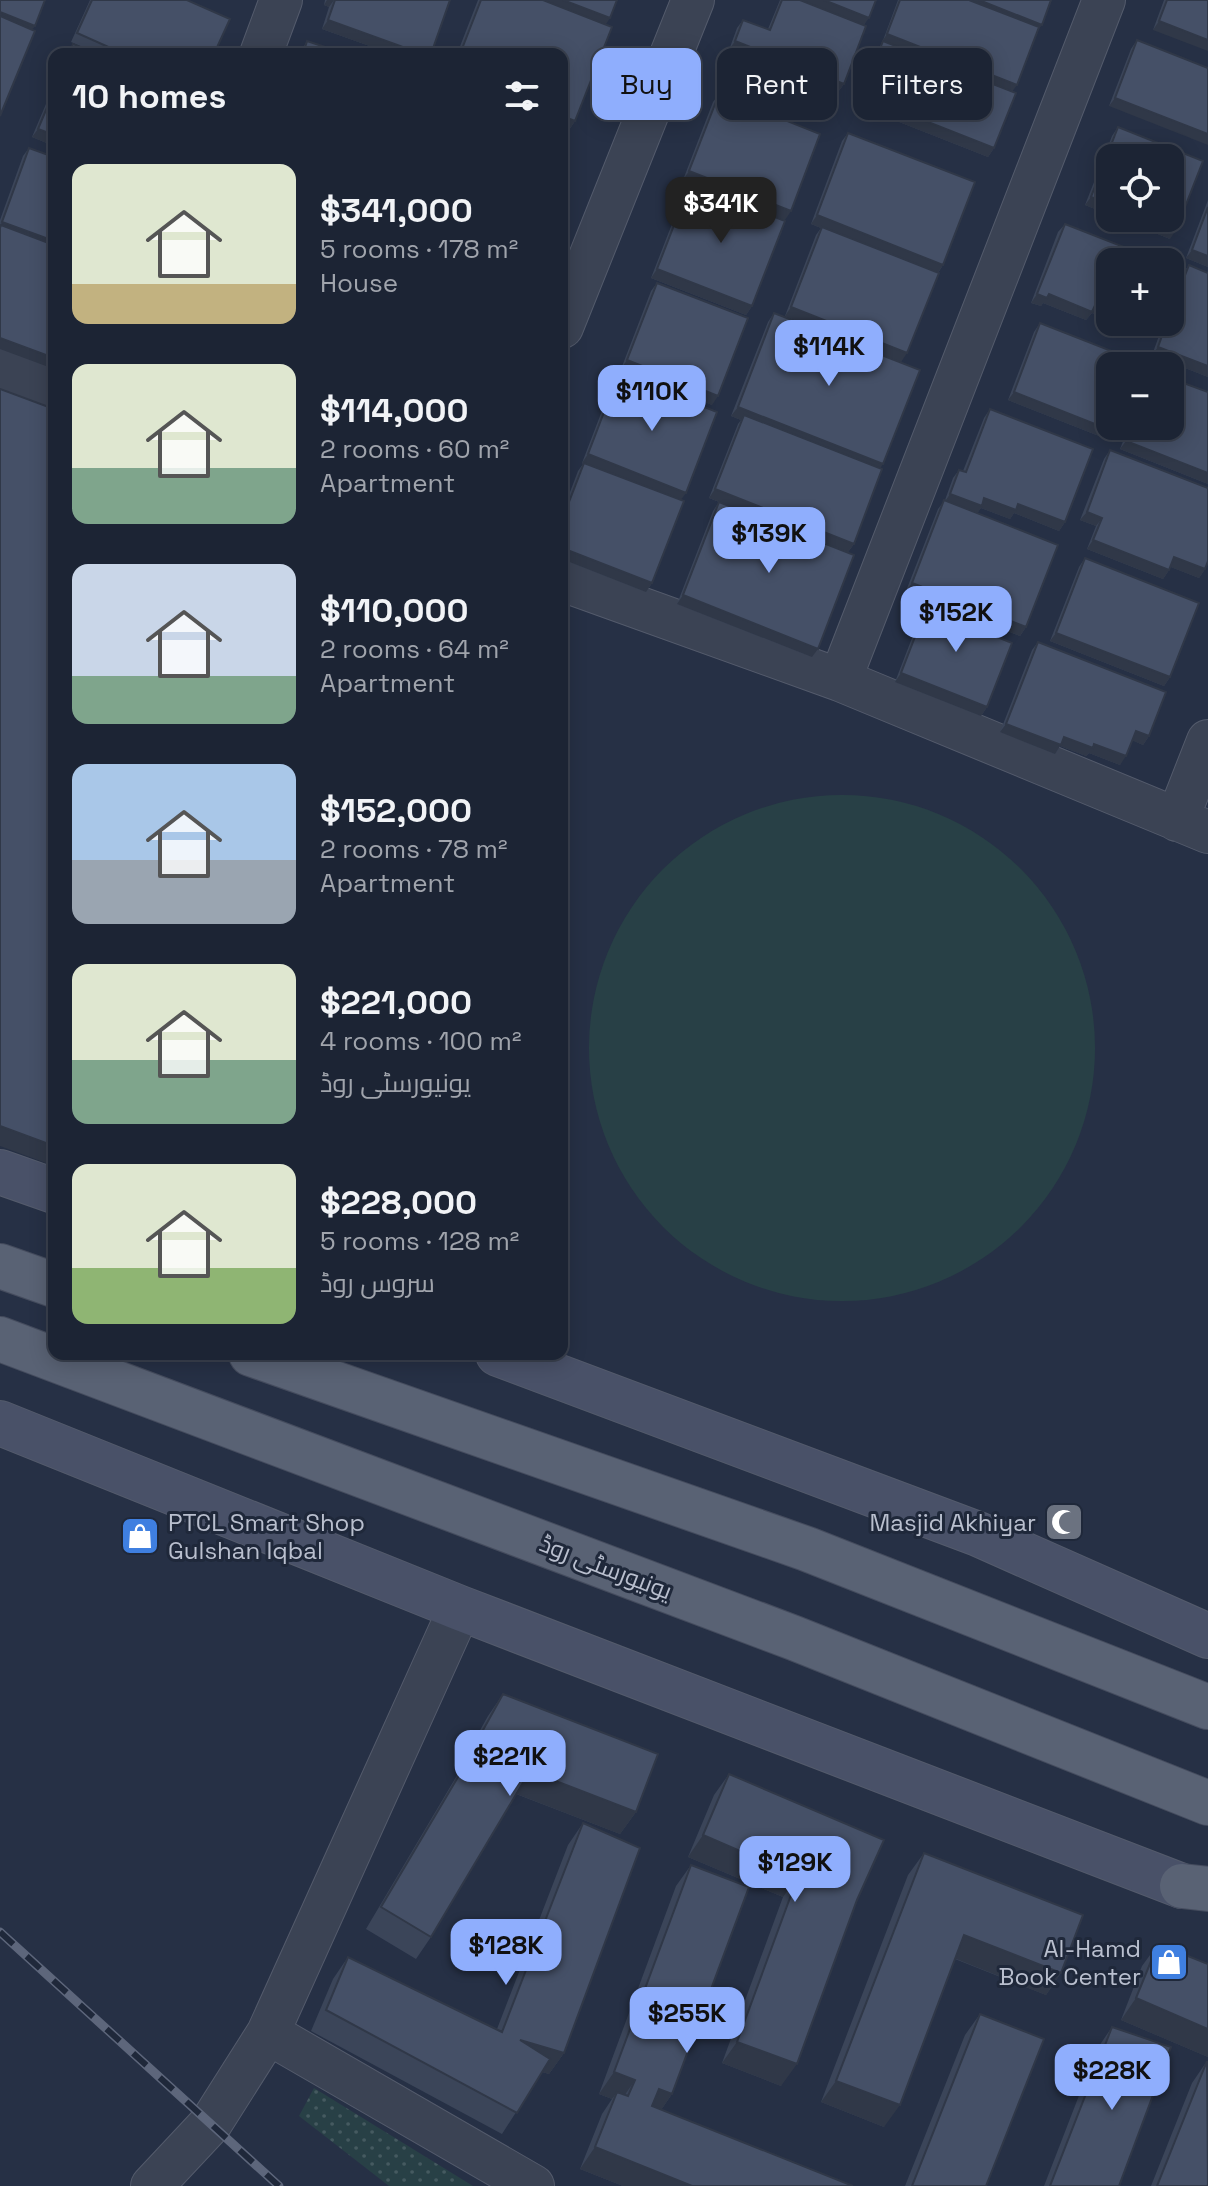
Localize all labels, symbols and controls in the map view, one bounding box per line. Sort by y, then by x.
chip: Buy [592,48,701,120]
chip: Rent [717,48,837,120]
chip: Filters [853,48,992,120]
icon: filters [500,74,544,118]
text: 10 homes [72,75,226,118]
map controls [1096,144,1184,440]
button: locate [1096,144,1184,232]
pin: $341K [665,177,777,245]
text: $341K [683,186,759,220]
text: $341,000 [320,189,473,232]
icon: home [136,196,232,292]
text: 5 rooms · 178 m² [320,232,518,266]
button: + [1096,248,1184,336]
text: House [320,266,398,300]
pin: $114K [773,320,885,388]
text: $114K [793,329,865,363]
button: − [1096,352,1184,440]
pin: $110K [596,365,708,433]
text: $110K [616,374,688,408]
text: $114,000 [320,389,469,432]
icon: home [136,396,232,492]
text: 2 rooms · 60 m² [320,432,509,466]
text: Apartment [320,466,455,500]
pin: $139K [713,507,825,575]
text: $139K [731,516,807,550]
pin: $152K [900,586,1012,654]
text: $110,000 [320,589,469,632]
text: $152K [919,595,993,629]
icon: home [136,596,232,692]
text: 2 rooms · 64 m² [320,632,509,666]
text: Apartment [320,666,455,700]
text: $152,000 [320,789,472,832]
icon: home [136,796,232,892]
text: 2 rooms · 78 m² [320,832,507,866]
text: Apartment [320,866,455,900]
text: $221,000 [320,981,472,1024]
icon: home [136,996,232,1092]
text: 4 rooms · 100 m² [320,1024,521,1058]
text: یونیورسٹی روڈ [320,1066,471,1100]
text: $228,000 [320,1181,477,1224]
icon: home [136,1196,232,1292]
text: 5 rooms · 128 m² [320,1224,519,1258]
text: سروس روڈ [320,1266,435,1300]
mosque icon: Masjid Akhiyar [1043,1501,1085,1543]
place label: PTCL Smart Shop Gulshan Iqbal [168,1507,365,1566]
place label: Masjid Akhiyar [870,1507,1036,1538]
shop icon: PTCL Smart Shop Gulshan Iqbal [119,1515,161,1557]
street label: یونیورسٹی روڈ [535,1528,677,1607]
pin: $221K [454,1730,566,1798]
text: $221K [473,1739,547,1773]
pin: $129K [739,1836,851,1904]
text: $129K [757,1845,833,1879]
pin: $128K [450,1919,562,1987]
text: $128K [469,1928,543,1962]
place label: Al-Hamd Book Center [999,1933,1141,1992]
shop icon: Al-Hamd Book Center [1148,1941,1190,1983]
pin: $255K [631,1987,743,2055]
text: $255K [648,1996,726,2030]
pin: $228K [1056,2044,1168,2112]
text: $228K [1073,2053,1151,2087]

